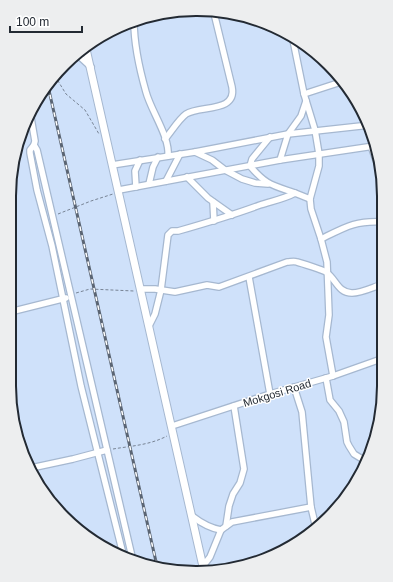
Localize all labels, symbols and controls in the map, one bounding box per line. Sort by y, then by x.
scale bar [10,8,82,34]
text: 100 m [16,15,49,29]
street label: Mokgosi Road [242,377,312,409]

